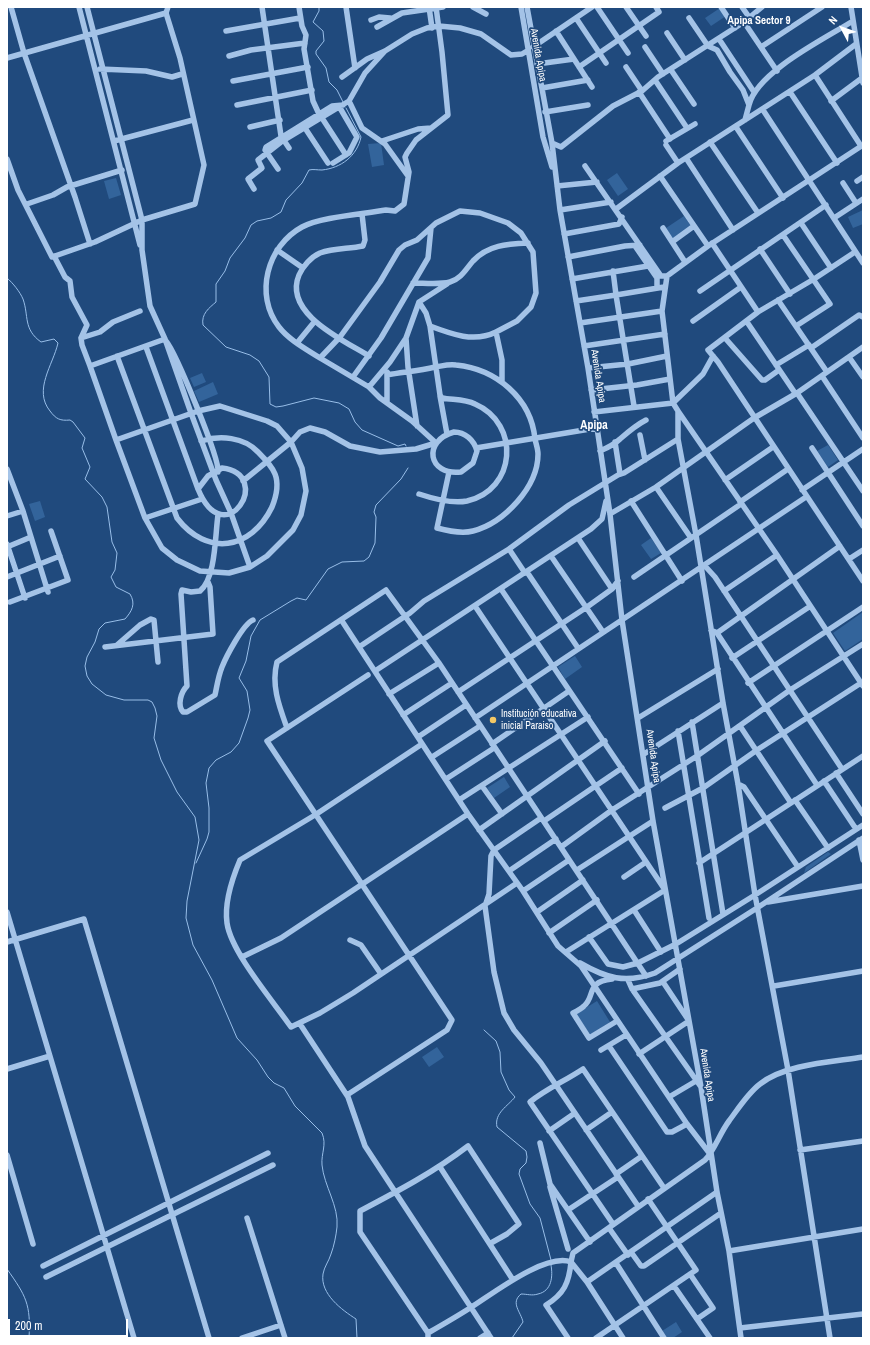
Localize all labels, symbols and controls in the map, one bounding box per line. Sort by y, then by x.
north arrow [822,8,862,48]
text: N [826,13,840,27]
district label: Apipa Sector 9 [727,14,791,28]
street label: Avenida Apipa [527,28,549,82]
street label: Avenida Apipa [588,349,608,403]
district label: Apipa [580,419,608,433]
place label: Institución educativa inicial Paraiso [501,708,577,732]
marker: Institución educativa inicial Paraiso [488,715,498,725]
street label: Avenida Apipa [643,729,663,783]
street label: Avenida Apipa [697,1048,717,1102]
scale bar [10,1311,130,1337]
text: 200 m [15,1318,42,1334]

